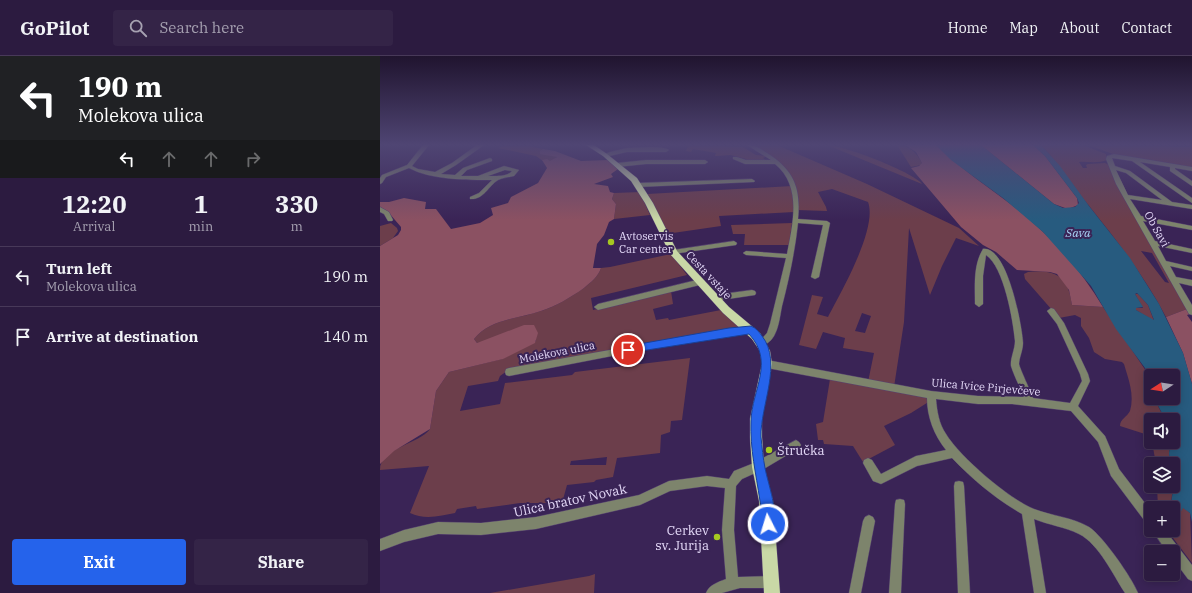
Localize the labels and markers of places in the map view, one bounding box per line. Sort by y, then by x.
place label: Avtoservis Car center [619,229,673,256]
marker: Avtoservis Car center [606,237,616,247]
pin [611,333,645,367]
place label: Štručka [777,442,825,459]
marker: Štručka [764,445,774,455]
place label: Cerkev sv. Jurija [655,522,709,554]
marker: Cerkev sv. Jurija [712,532,722,542]

